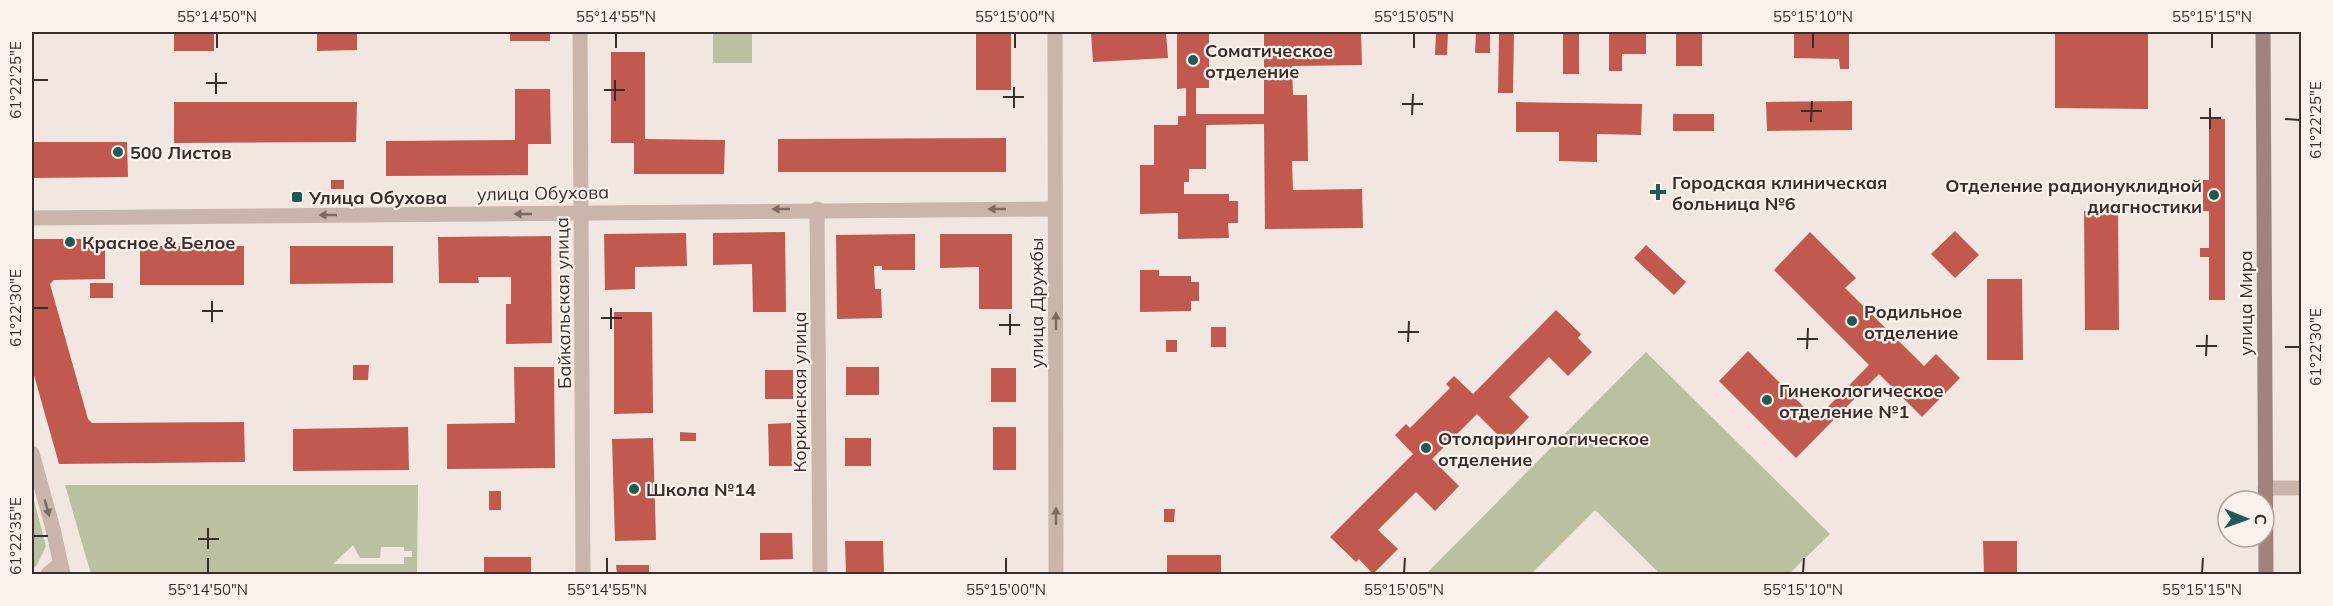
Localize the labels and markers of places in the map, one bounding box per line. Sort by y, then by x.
place label: Соматическое отделение [1205,39,1333,83]
marker: Соматическое отделение [1186,53,1200,67]
place label: 500 Листов [130,141,232,164]
marker: 500 Листов [111,145,125,159]
place label: Городская клиническая больница №6 [1672,171,1887,215]
place label: Отделение радионуклидной диагностики [1945,174,2202,218]
marker: Городская клиническая больница №6 [1649,183,1667,201]
place label: Улица Обухова [308,186,447,209]
marker: Отделение радионуклидной диагностики [2207,188,2221,202]
marker: Улица Обухова [290,190,304,204]
place label: Красное & Белое [82,231,235,254]
marker: Красное & Белое [63,235,77,249]
place label: Родильное отделение [1864,300,1962,344]
marker: Родильное отделение [1845,314,1859,328]
place label: Гинекологическое отделение №1 [1779,379,1944,423]
marker: Гинекологическое отделение №1 [1760,393,1774,407]
place label: Отоларингологическое отделение [1438,427,1649,471]
marker: Отоларингологическое отделение [1419,441,1433,455]
place label: Школа №14 [646,478,756,501]
marker: Школа №14 [627,482,641,496]

